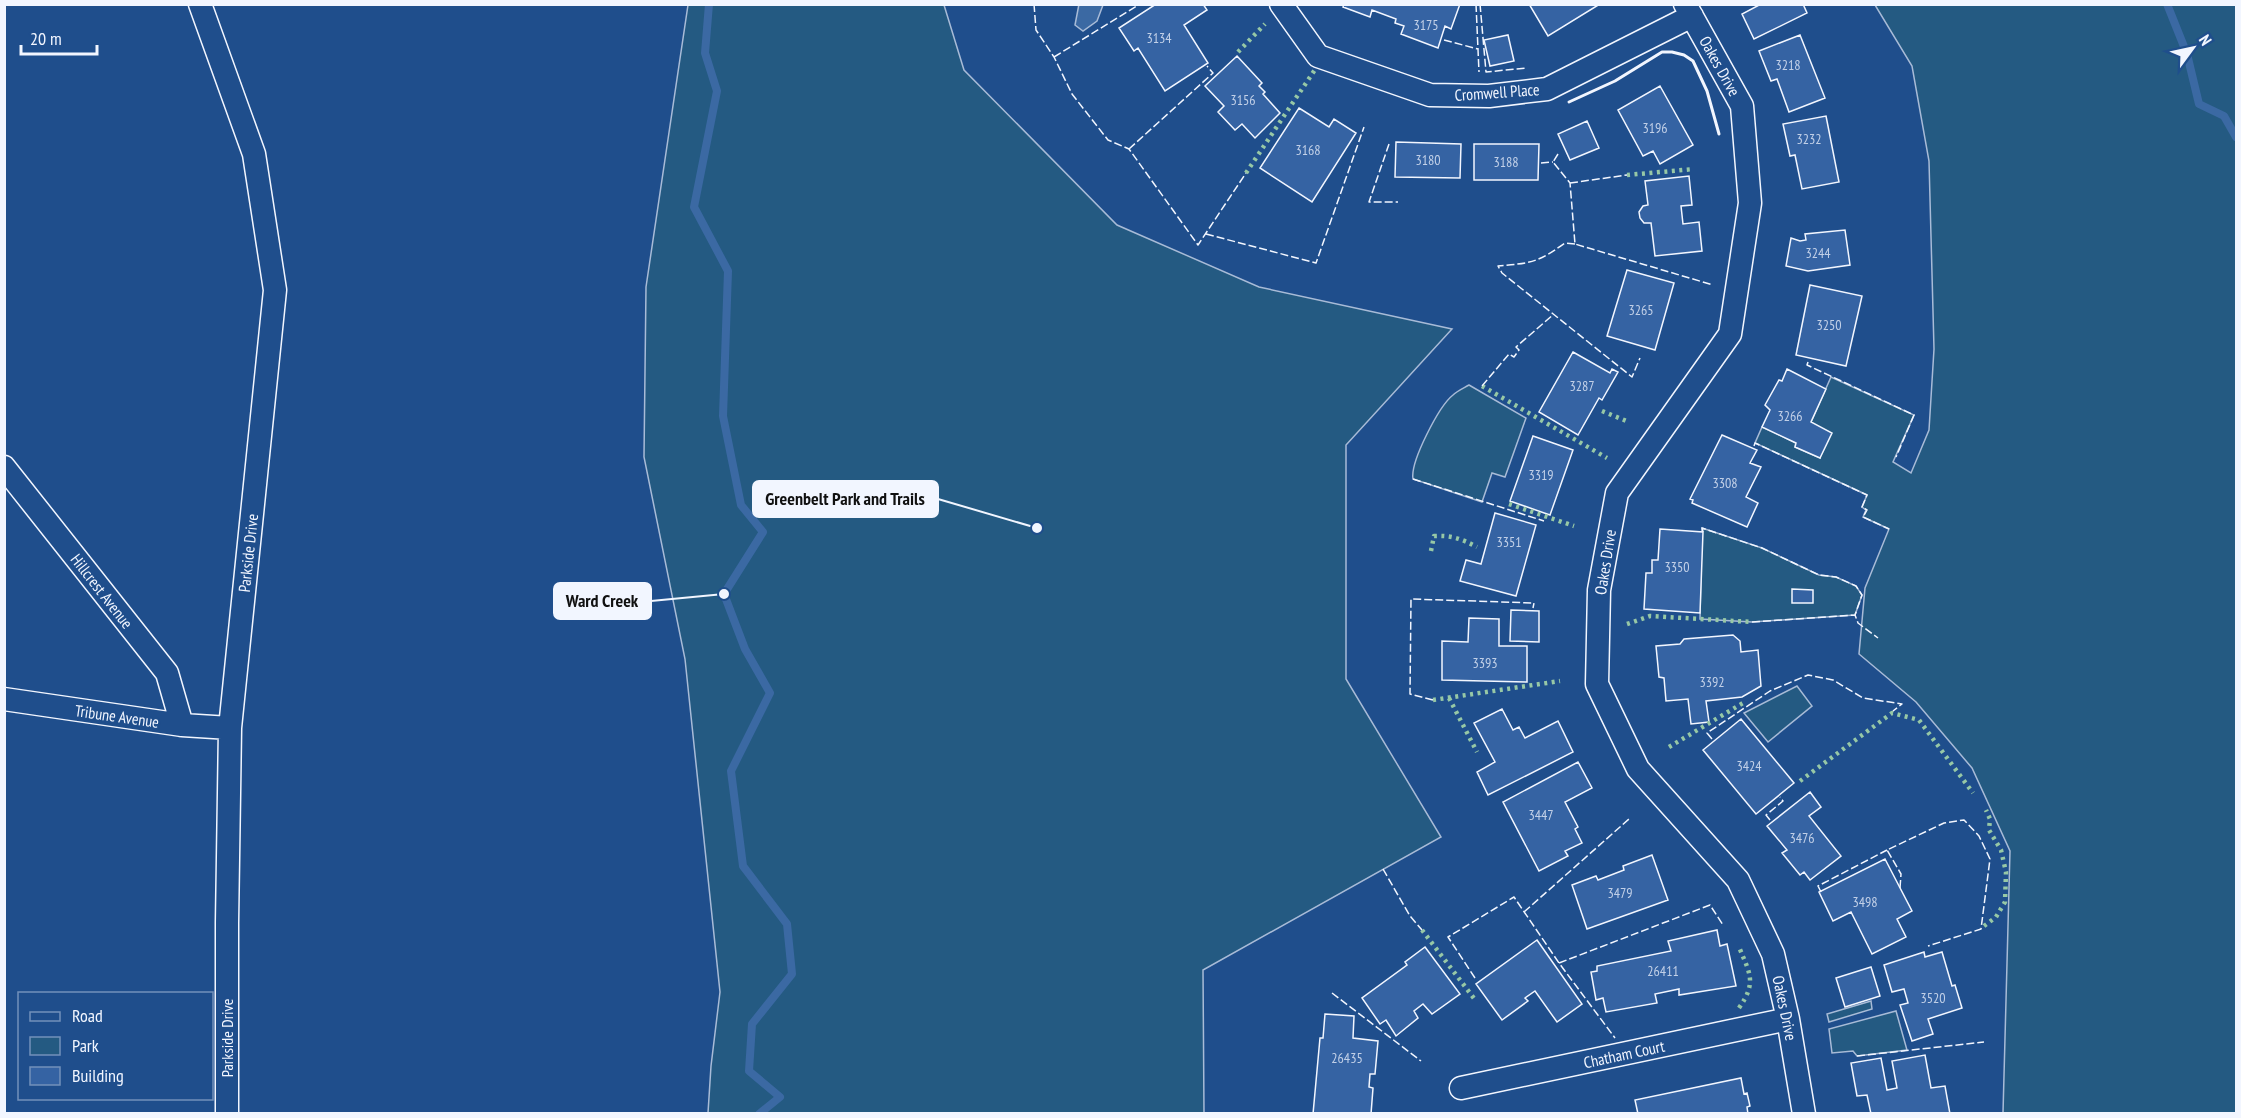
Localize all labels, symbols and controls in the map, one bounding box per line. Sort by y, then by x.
house number: 3175 [1413,16,1439,34]
scale bar [21,18,98,56]
north arrow [2163,18,2223,78]
text: 20 m [30,27,62,50]
house number: 3134 [1146,29,1172,47]
text: N [2195,31,2216,49]
street label: Oakes Drive [1695,32,1745,100]
house number: 3218 [1775,56,1801,74]
street label: Cromwell Place [1454,79,1540,105]
house number: 3156 [1230,91,1256,109]
house number: 3196 [1642,119,1668,137]
house number: 3232 [1796,130,1822,148]
house number: 3168 [1295,141,1321,159]
house number: 3180 [1415,151,1441,169]
house number: 3188 [1493,153,1519,171]
house number: 3244 [1805,244,1831,262]
house number: 3265 [1628,301,1654,319]
house number: 3250 [1816,316,1842,334]
house number: 3287 [1569,377,1595,395]
house number: 3266 [1777,407,1803,425]
house number: 3319 [1528,466,1554,484]
house number: 3308 [1712,474,1738,492]
callout: Greenbelt Park and Trails [753,481,938,517]
text: Greenbelt Park and Trails [765,487,925,510]
street label: Parkside Drive [234,513,262,593]
street label: Oakes Drive [1590,528,1620,596]
house number: 3351 [1496,533,1522,551]
street label: Hillcrest Avenue [67,550,137,632]
house number: 3350 [1664,558,1690,576]
callout: Ward Creek [554,583,651,619]
text: Ward Creek [565,589,639,612]
house number: 3393 [1472,654,1498,672]
house number: 3392 [1699,673,1725,691]
street label: Tribune Avenue [74,700,160,732]
house number: 3424 [1736,757,1762,775]
house number: 3447 [1528,806,1554,824]
house number: 3476 [1789,829,1815,847]
house number: 3479 [1607,884,1633,902]
house number: 3498 [1852,893,1878,911]
house number: 26411 [1647,962,1679,980]
street label: Oakes Drive [1768,974,1802,1042]
house number: 3520 [1920,989,1946,1007]
legend [18,992,213,1100]
street label: Parkside Drive [217,999,237,1077]
text: Road [72,1004,103,1027]
text: Park [72,1034,99,1057]
street label: Chatham Court [1582,1036,1667,1072]
house number: 26435 [1331,1049,1363,1067]
text: Building [72,1064,124,1087]

